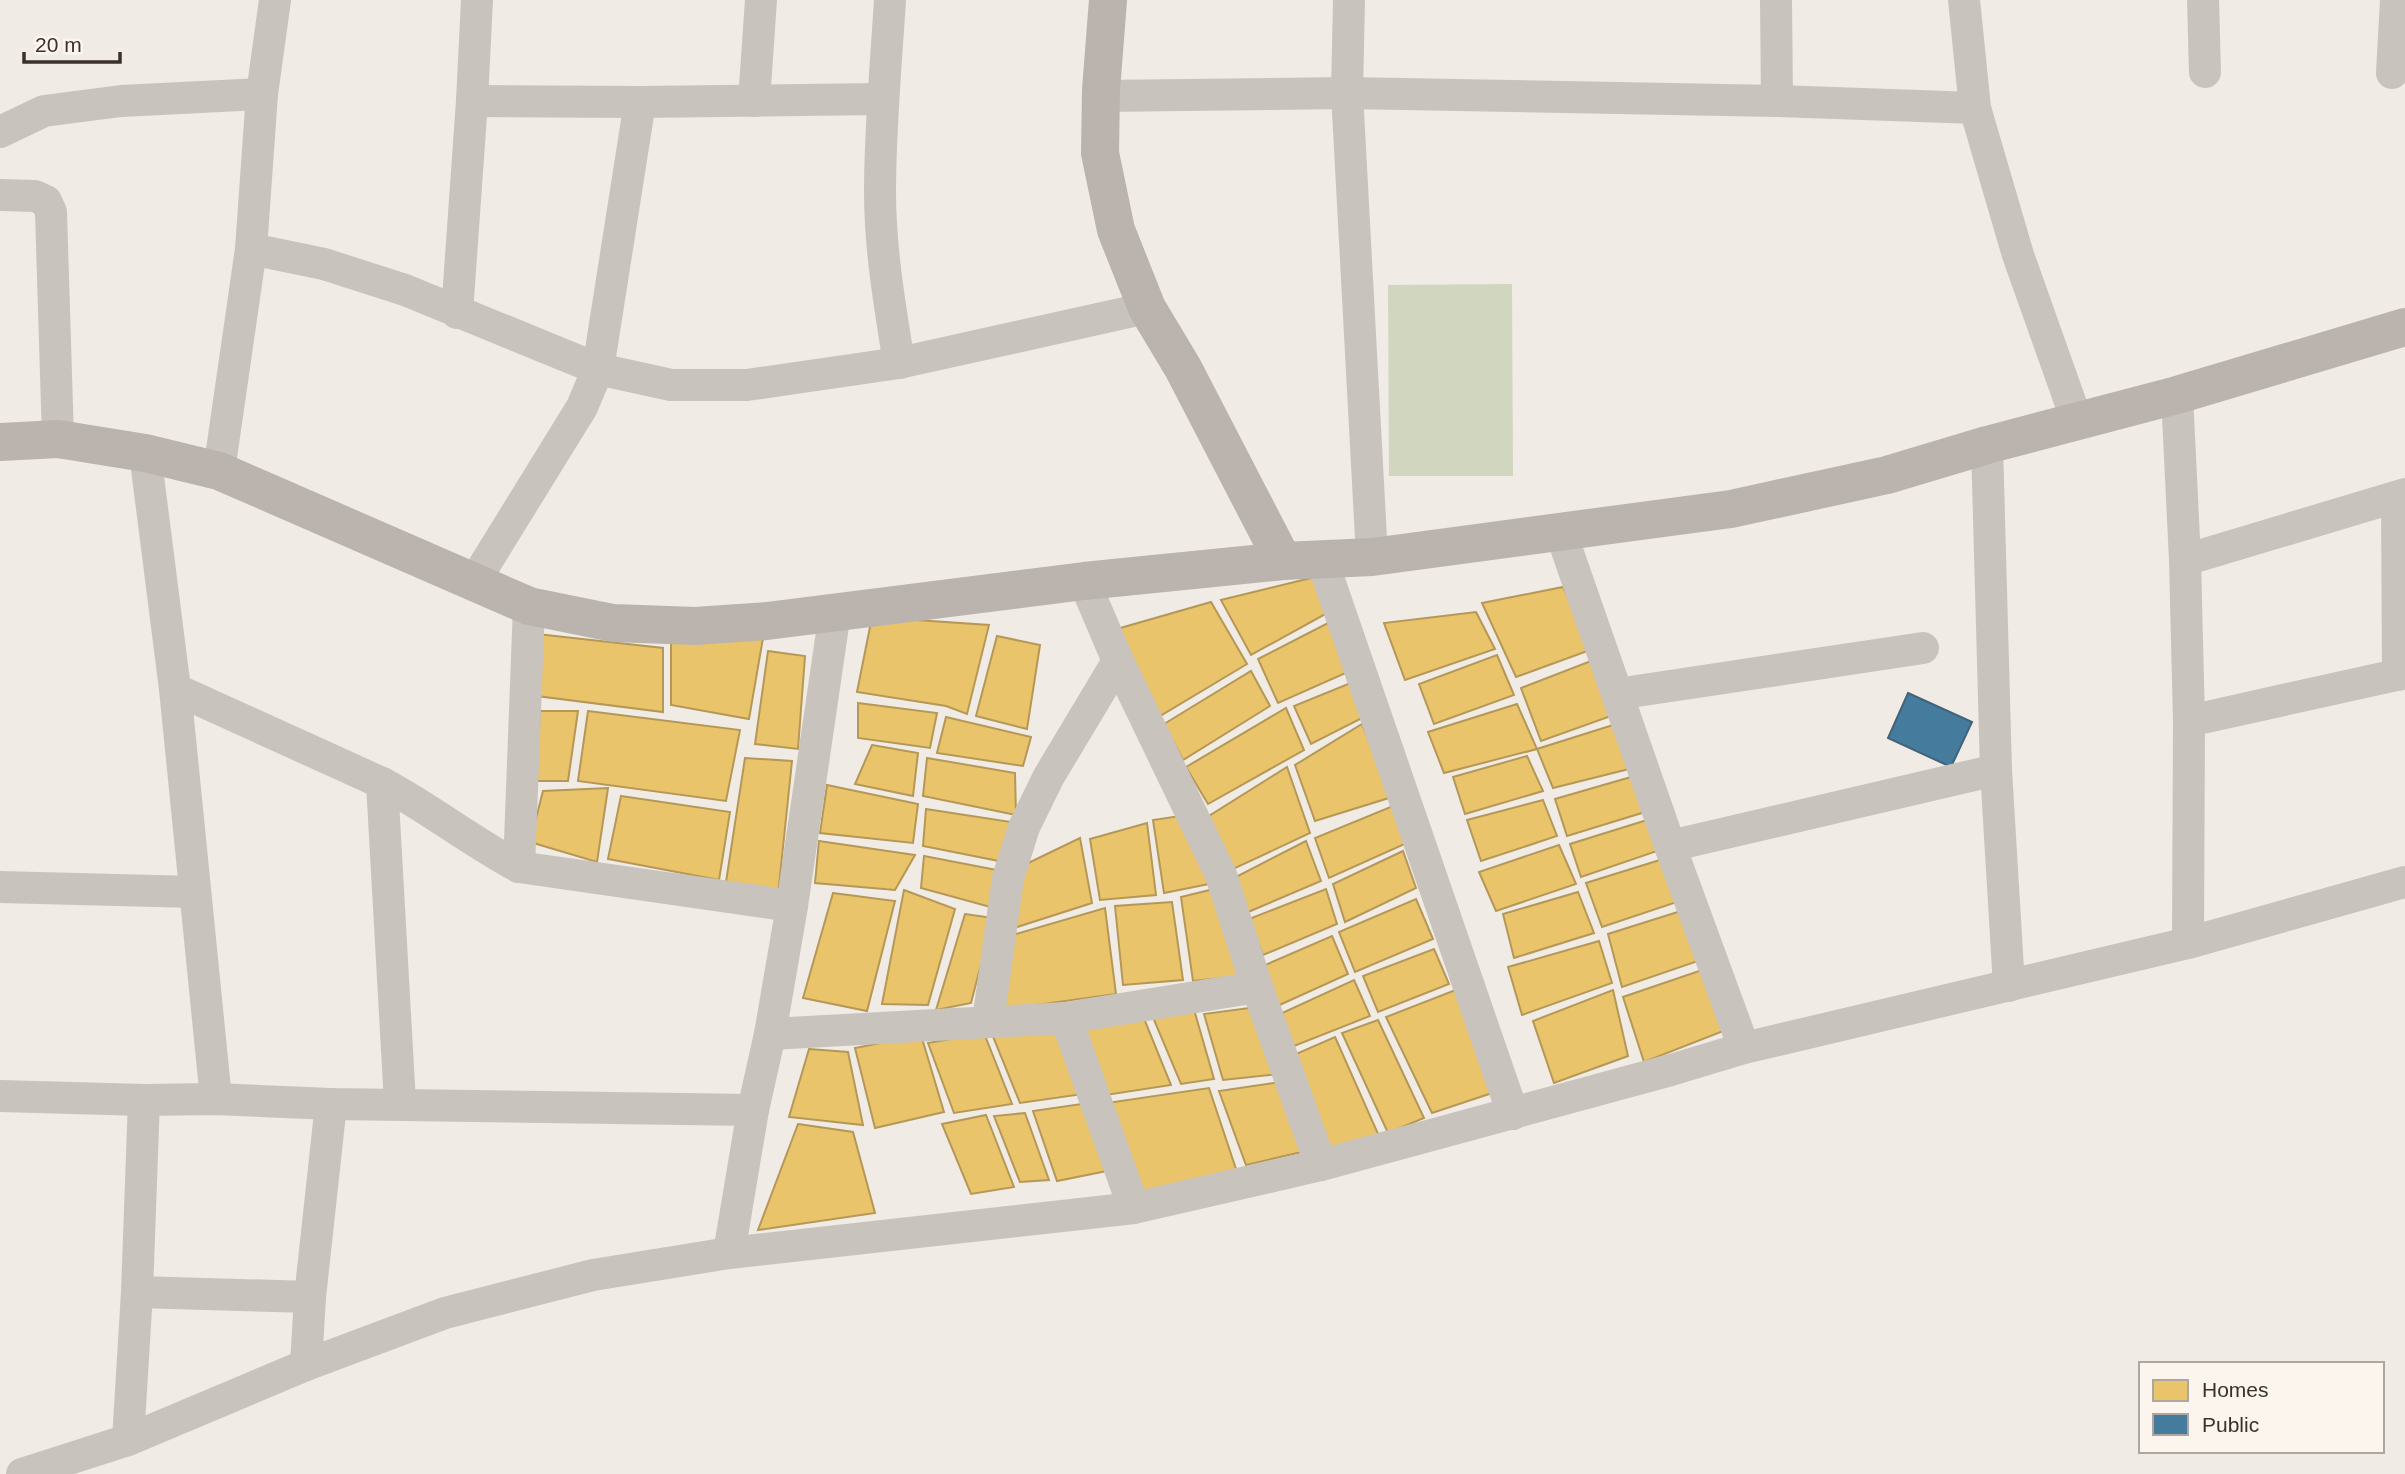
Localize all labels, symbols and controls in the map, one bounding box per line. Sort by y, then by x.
scale bar [24,21,121,65]
text: 20 m [35,33,82,56]
legend [2139,1362,2384,1453]
text: Homes [2202,1378,2269,1401]
text: Public [2202,1413,2259,1436]

